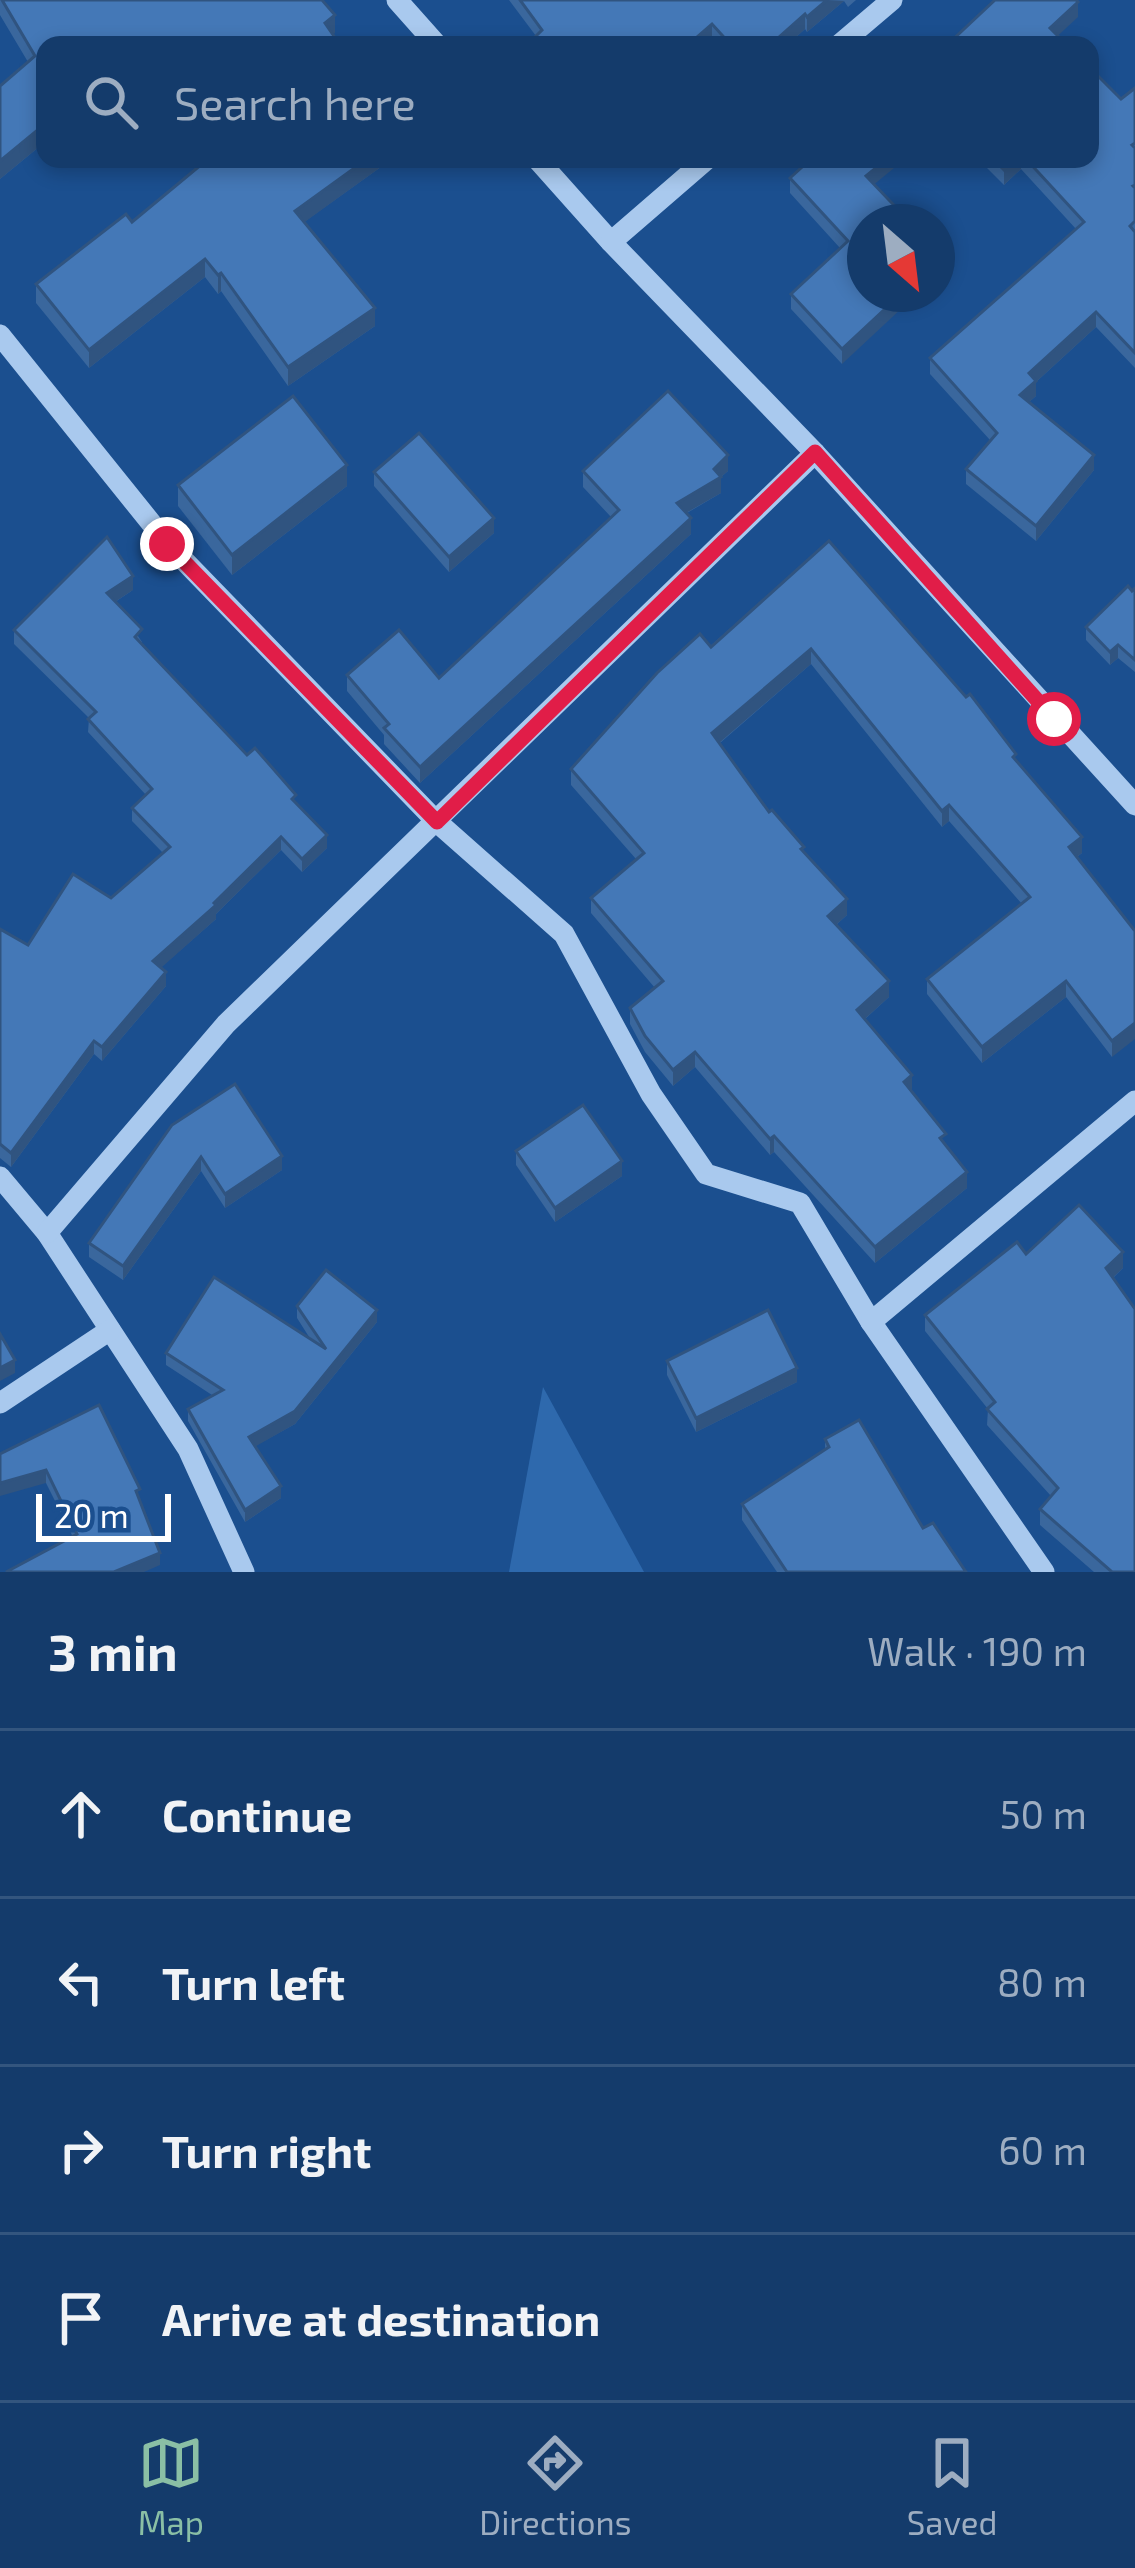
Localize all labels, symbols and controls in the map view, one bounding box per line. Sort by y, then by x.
search box [36,36,1099,168]
icon: search [78,69,144,135]
text: Search here [174,75,416,129]
north arrow [847,204,955,312]
route end [140,517,194,571]
route start [1027,692,1081,746]
scale bar [36,1488,171,1541]
text: 20 m [54,1495,129,1535]
text: 3 min [48,1620,178,1681]
text: Walk · 190 m [867,1627,1087,1674]
icon: ahead [48,1781,114,1847]
text: Continue [162,1787,352,1841]
text: 50 m [1000,1790,1087,1837]
icon: left [48,1949,114,2015]
text: Turn left [162,1955,345,2009]
text: 80 m [997,1958,1087,2005]
icon: right [48,2117,114,2183]
text: Turn right [162,2123,371,2177]
text: 60 m [998,2126,1087,2173]
icon: arrive [48,2285,114,2351]
text: Arrive at destination [162,2291,600,2345]
tab: Map [138,2430,204,2542]
tab: Directions [479,2430,631,2542]
tab: Saved [907,2430,997,2542]

